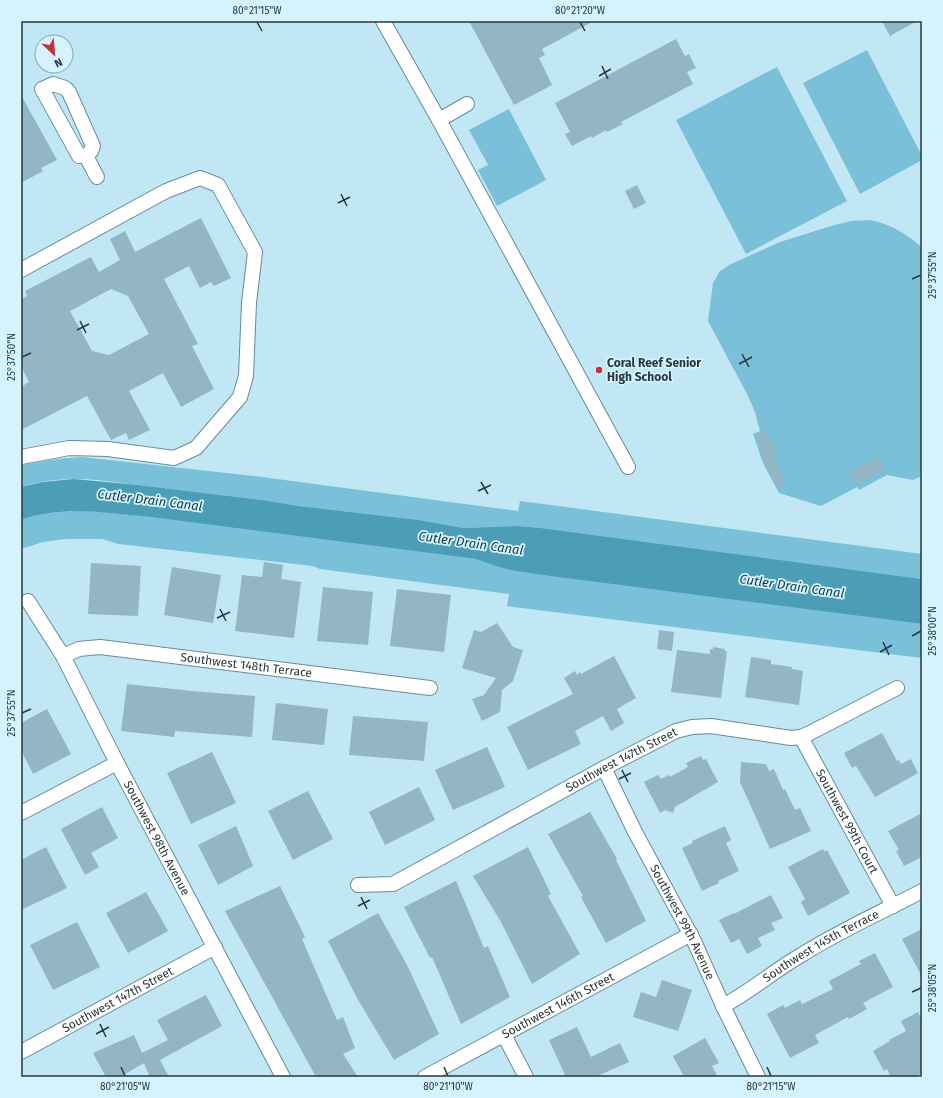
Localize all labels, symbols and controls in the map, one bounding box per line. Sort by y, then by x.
text: 80°21'15"W [233,5,282,17]
text: 80°21'20"W [555,5,606,17]
north arrow [34,34,74,74]
text: N [52,55,64,70]
text: 25°37'55"N [927,251,939,299]
text: 25°37'50"N [6,333,18,381]
place label: Coral Reef Senior High School [607,356,701,384]
marker: Coral Reef Senior High School [594,365,604,375]
water label: Cutler Drain Canal [97,486,204,514]
water label: Cutler Drain Canal [418,528,525,558]
water label: Cutler Drain Canal [739,571,846,601]
text: 25°38'00"N [927,606,939,656]
street label: Southwest 148th Terrace [180,650,313,680]
text: 25°37'55"N [6,689,18,737]
street label: Southwest 147th Street [563,724,680,795]
street label: Southwest 99th Court [813,767,881,877]
street label: Southwest 98th Avenue [121,778,193,898]
street label: Southwest 99th Avenue [647,862,717,982]
street label: Southwest 145th Terrace [760,907,881,985]
street label: Southwest 147th Street [60,964,176,1035]
text: 25°38'05"N [927,964,939,1012]
street label: Southwest 146th Street [499,969,617,1041]
text: 80°21'05"W [100,1081,151,1093]
text: 80°21'10"W [423,1081,474,1093]
text: 80°21'15"W [747,1081,796,1093]

